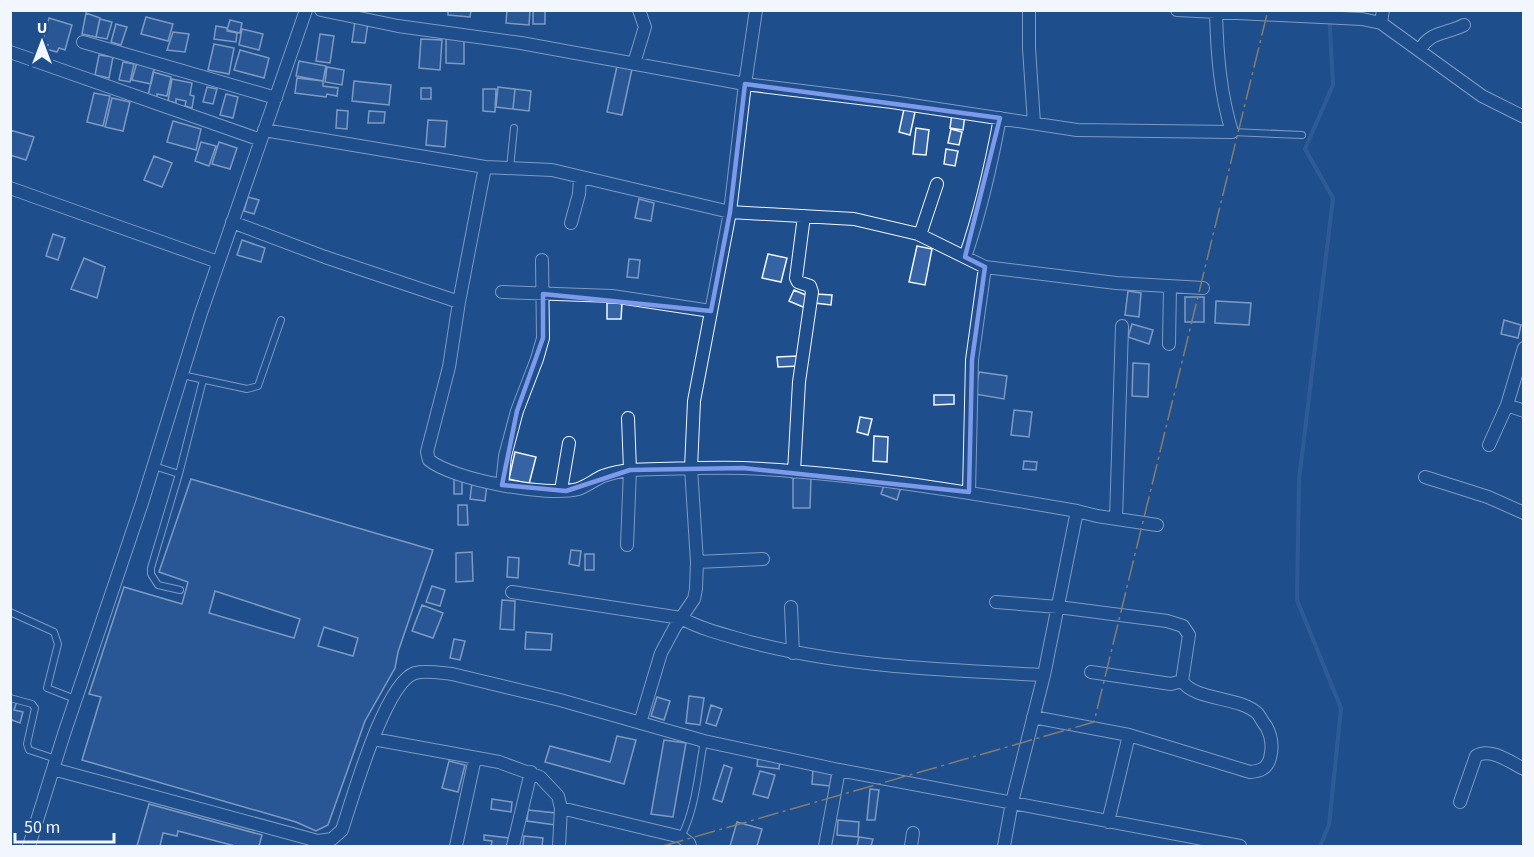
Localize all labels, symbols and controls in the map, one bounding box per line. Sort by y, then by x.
north arrow [12,12,72,72]
text: U [37,17,47,39]
scale bar [15,806,114,844]
text: 50 m [24,815,60,840]

